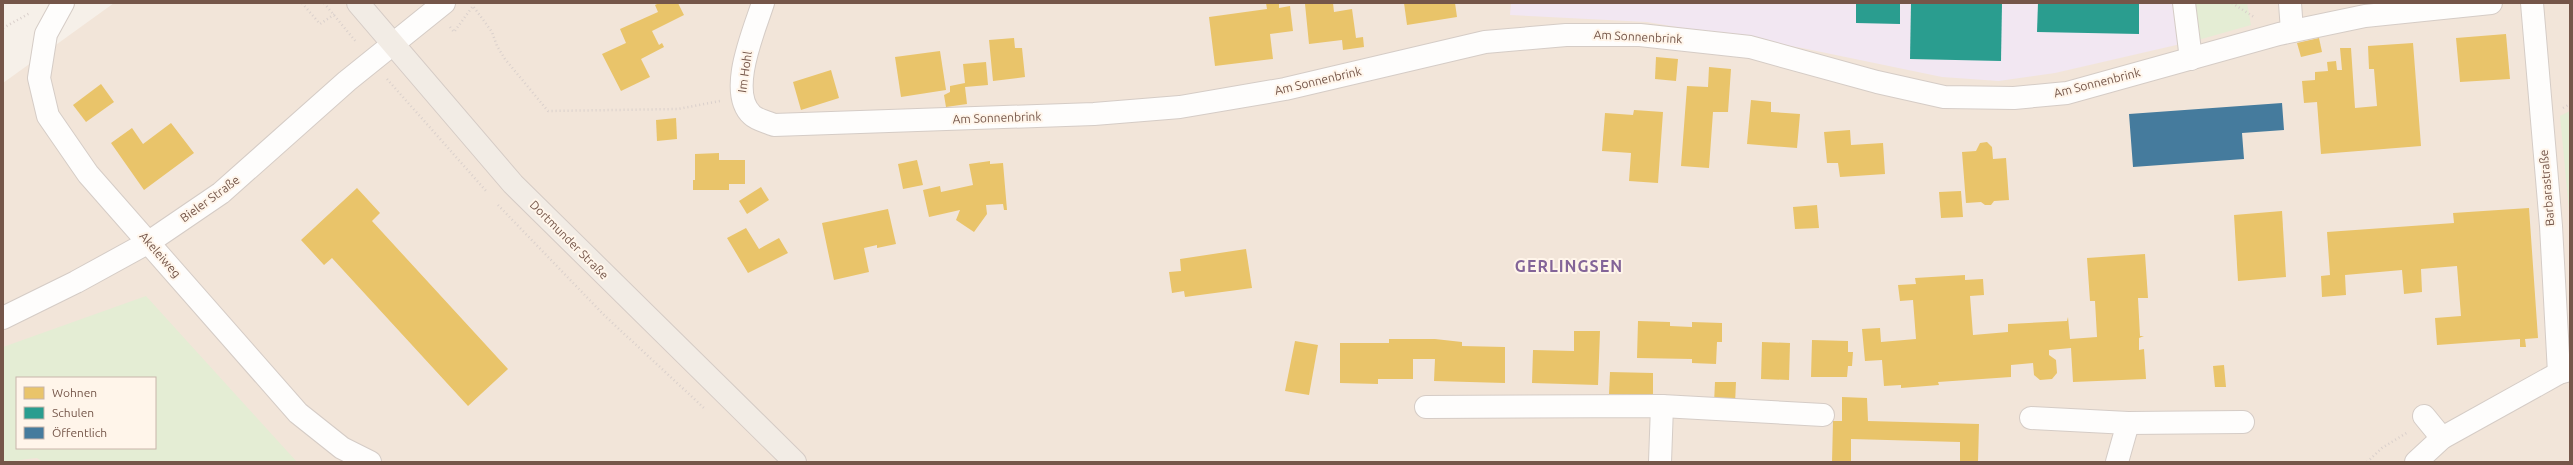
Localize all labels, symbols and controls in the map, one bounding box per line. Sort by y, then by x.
street label: Am Sonnenbrink [1593,28,1683,45]
street label: Im Hohl [735,50,754,93]
street label: Am Sonnenbrink [1273,64,1363,97]
street label: Am Sonnenbrink [2052,65,2142,100]
street label: Am Sonnenbrink [952,109,1042,126]
street label: Barbarastraße [2537,149,2556,227]
street label: Bieler Straße [178,173,242,224]
street label: Dortmunder Straße [528,198,611,281]
street label: Akeleiweg [137,229,184,280]
district label: GERLINGSEN [1515,257,1623,275]
legend [16,377,156,449]
text: Wohnen [52,386,97,399]
text: Schulen [52,406,94,419]
text: Öffentlich [52,426,107,439]

